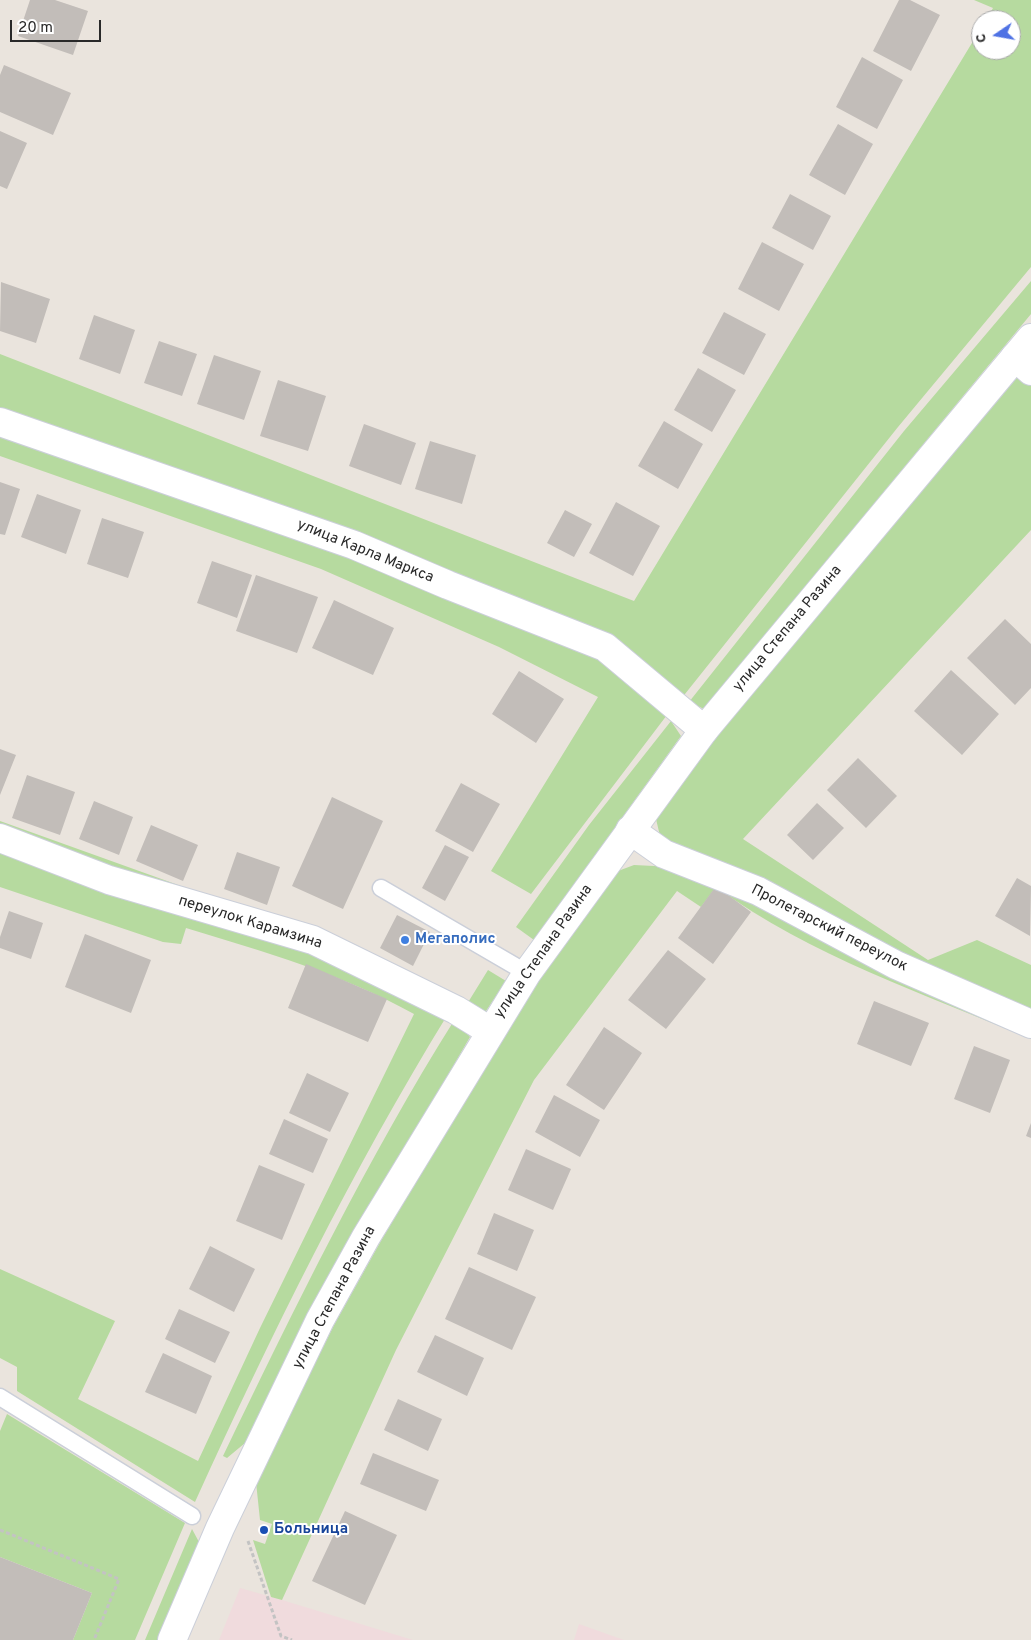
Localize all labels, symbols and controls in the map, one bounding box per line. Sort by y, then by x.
scale bar [12,10,104,42]
north arrow [971,10,1021,60]
text: 20 m [18,19,53,38]
text: С [973,32,991,44]
street label: улица Карла Маркса [294,516,436,588]
street label: улица Степана Разина [730,562,846,696]
street label: улица Степана Разина [491,882,597,1022]
street label: Пролетарский переулок [748,882,910,976]
street label: переулок Карамзина [176,893,324,953]
place label: Мегаполис [415,931,496,949]
marker: Мегаполис [399,934,411,946]
street label: улица Степана Разина [290,1223,380,1373]
place label: Больница [274,1521,348,1539]
marker: Больница [258,1524,270,1536]

